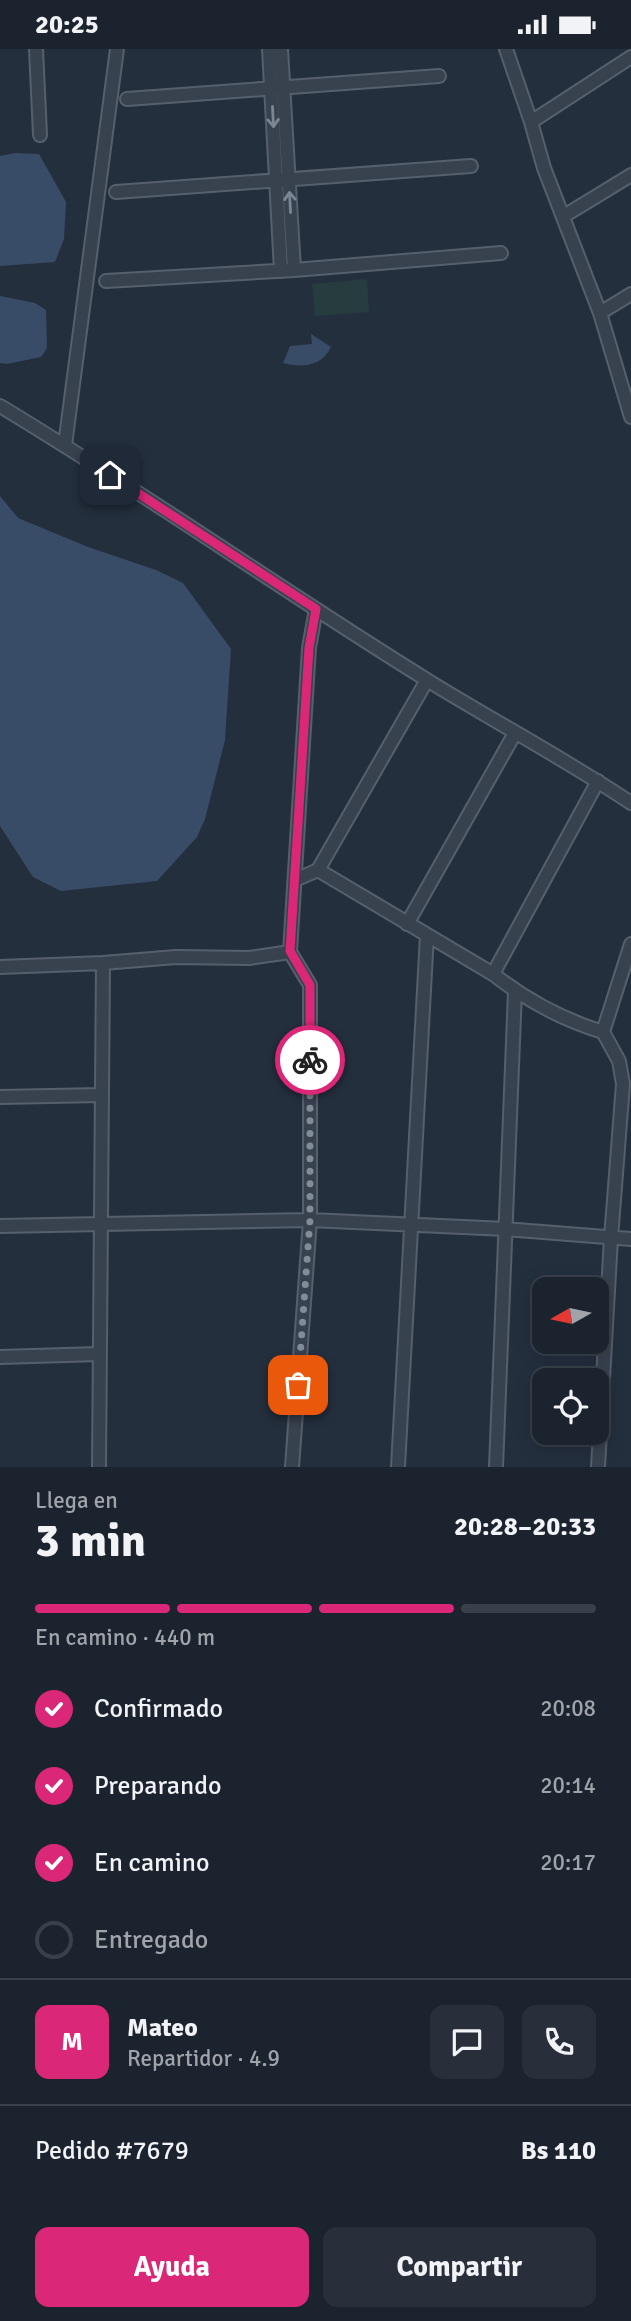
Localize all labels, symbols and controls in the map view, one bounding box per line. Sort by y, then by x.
text: 20:25 [35,9,99,41]
one-way arrow [266,105,279,128]
one-way arrow [284,190,297,213]
pin [80,445,140,505]
icon: home [91,456,129,494]
courier [275,1025,345,1095]
icon: bike [291,1041,329,1079]
north arrow [532,1277,609,1355]
map controls [532,1277,609,1445]
pin [268,1355,328,1415]
icon: bag [279,1366,317,1404]
button: locate [532,1368,609,1445]
text: Llega en [35,1486,118,1515]
text: 20:28–20:33 [454,1511,596,1543]
text: 3 min [35,1513,146,1569]
text: En camino · 440 m [35,1623,215,1652]
icon: check [35,1690,73,1728]
text: Confirmado [94,1693,223,1725]
text: 20:08 [540,1694,596,1723]
icon: check [35,1767,73,1805]
text: Preparando [94,1770,221,1802]
text: 20:14 [540,1771,596,1800]
icon: check [35,1844,73,1882]
text: En camino [94,1847,210,1879]
text: 20:17 [540,1848,596,1877]
text: Entregado [94,1924,208,1956]
button: chat [430,2005,504,2079]
button: phone [522,2005,596,2079]
text: Mateo [127,2012,198,2044]
text: M [61,2026,83,2058]
text: Repartidor · 4.9 [127,2044,280,2073]
text: Pedido #7679 [35,2135,189,2167]
text: Bs 110 [521,2135,596,2167]
button: Ayuda [35,2227,309,2307]
button: Compartir [323,2227,596,2307]

